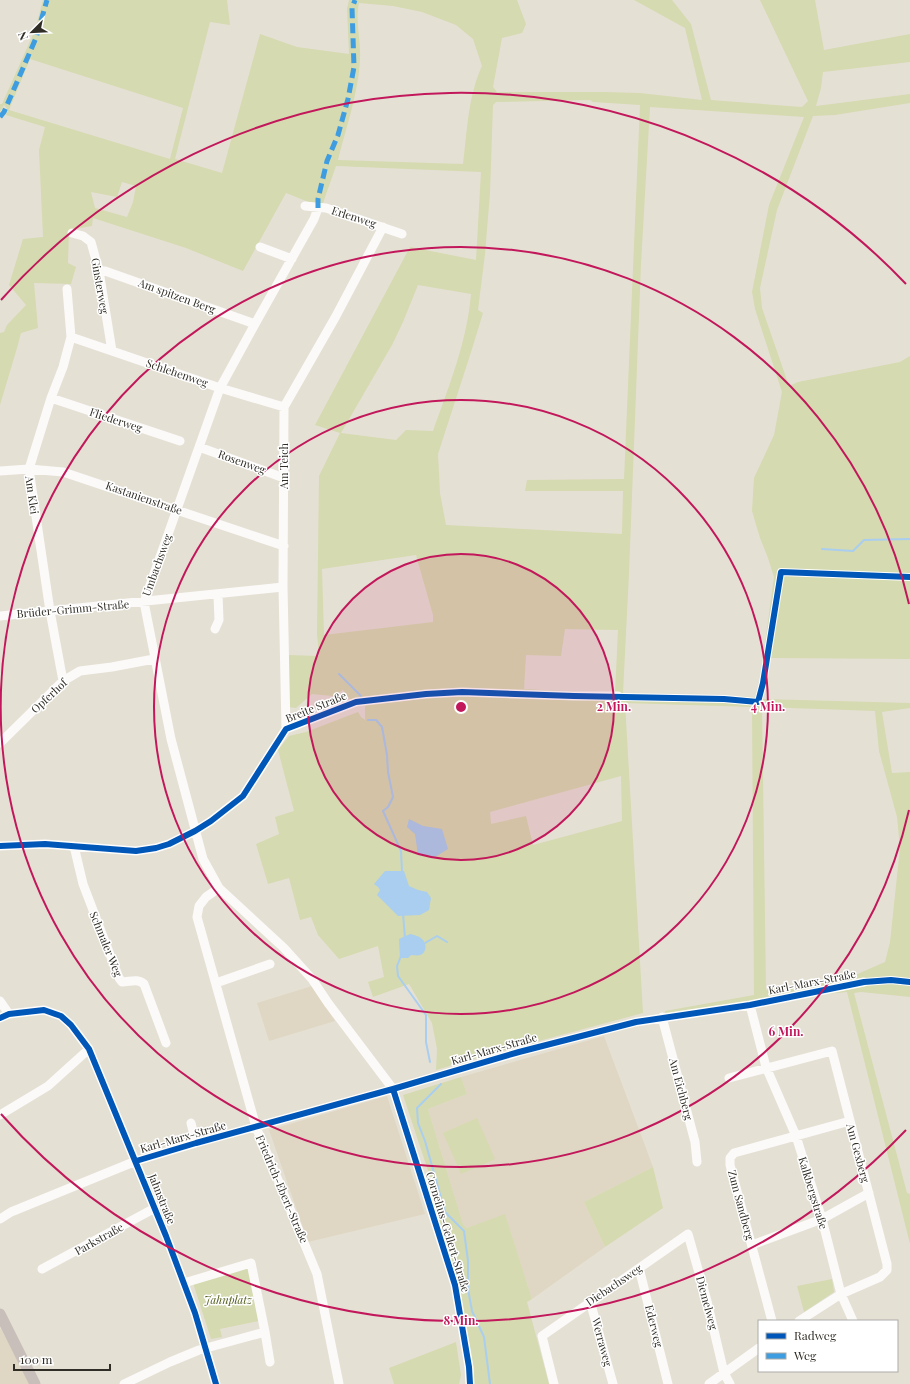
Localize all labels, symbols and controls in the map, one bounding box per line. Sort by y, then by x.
north arrow [12,12,52,52]
text: N [14,30,31,43]
street label: Erlenweg [330,202,379,231]
street label: Ginsterweg [88,257,113,315]
street label: Am spitzen Berg [136,274,218,317]
street label: Schlehenweg [144,355,210,390]
street label: Fliederweg [88,404,145,435]
street label: Am Teich [276,442,291,490]
street label: Rosenweg [216,446,268,477]
street label: Am Klei [22,474,43,515]
street label: Kastanienstraße [104,477,185,518]
street label: Umbachsweg [138,531,175,598]
street label: Brüder-Grimm-Straße [16,596,130,621]
street label: Opferhof [27,674,71,716]
street label: Breite Straße [283,687,349,726]
text: 2 Min. [597,698,631,714]
text: 4 Min. [751,698,785,714]
centre of rings [454,700,468,714]
street label: Schmaler Weg [87,909,126,979]
street label: Karl-Marx-Straße [767,966,857,997]
text: 6 Min. [768,1023,804,1039]
street label: Karl-Marx-Straße [449,1029,539,1068]
street label: Am Eichberg [666,1055,697,1122]
street label: Karl-Marx-Straße [138,1117,228,1156]
street label: Am Gexberg [843,1121,874,1184]
street label: Friedrich-Ebert-Straße [253,1132,312,1246]
street label: Kalkbergstraße [795,1155,832,1231]
street label: Zum Sandberg [725,1168,758,1242]
street label: Jahnstraße [145,1170,180,1227]
street label: Cornelius-Gellert-Straße [423,1170,474,1294]
street label: Parkstraße [72,1219,126,1258]
street label: Diebachsweg [583,1260,645,1309]
street label: Diemelweg [693,1274,722,1332]
park label: Jahnplatz [204,1292,253,1307]
street label: Ederweg [642,1303,667,1349]
text: 8 Min. [443,1312,479,1328]
street label: Werraweg [589,1315,616,1368]
legend [758,1320,898,1372]
text: Radweg [794,1327,837,1343]
scale bar [14,1346,110,1372]
text: Weg [793,1347,817,1363]
text: 100 m [20,1351,53,1367]

